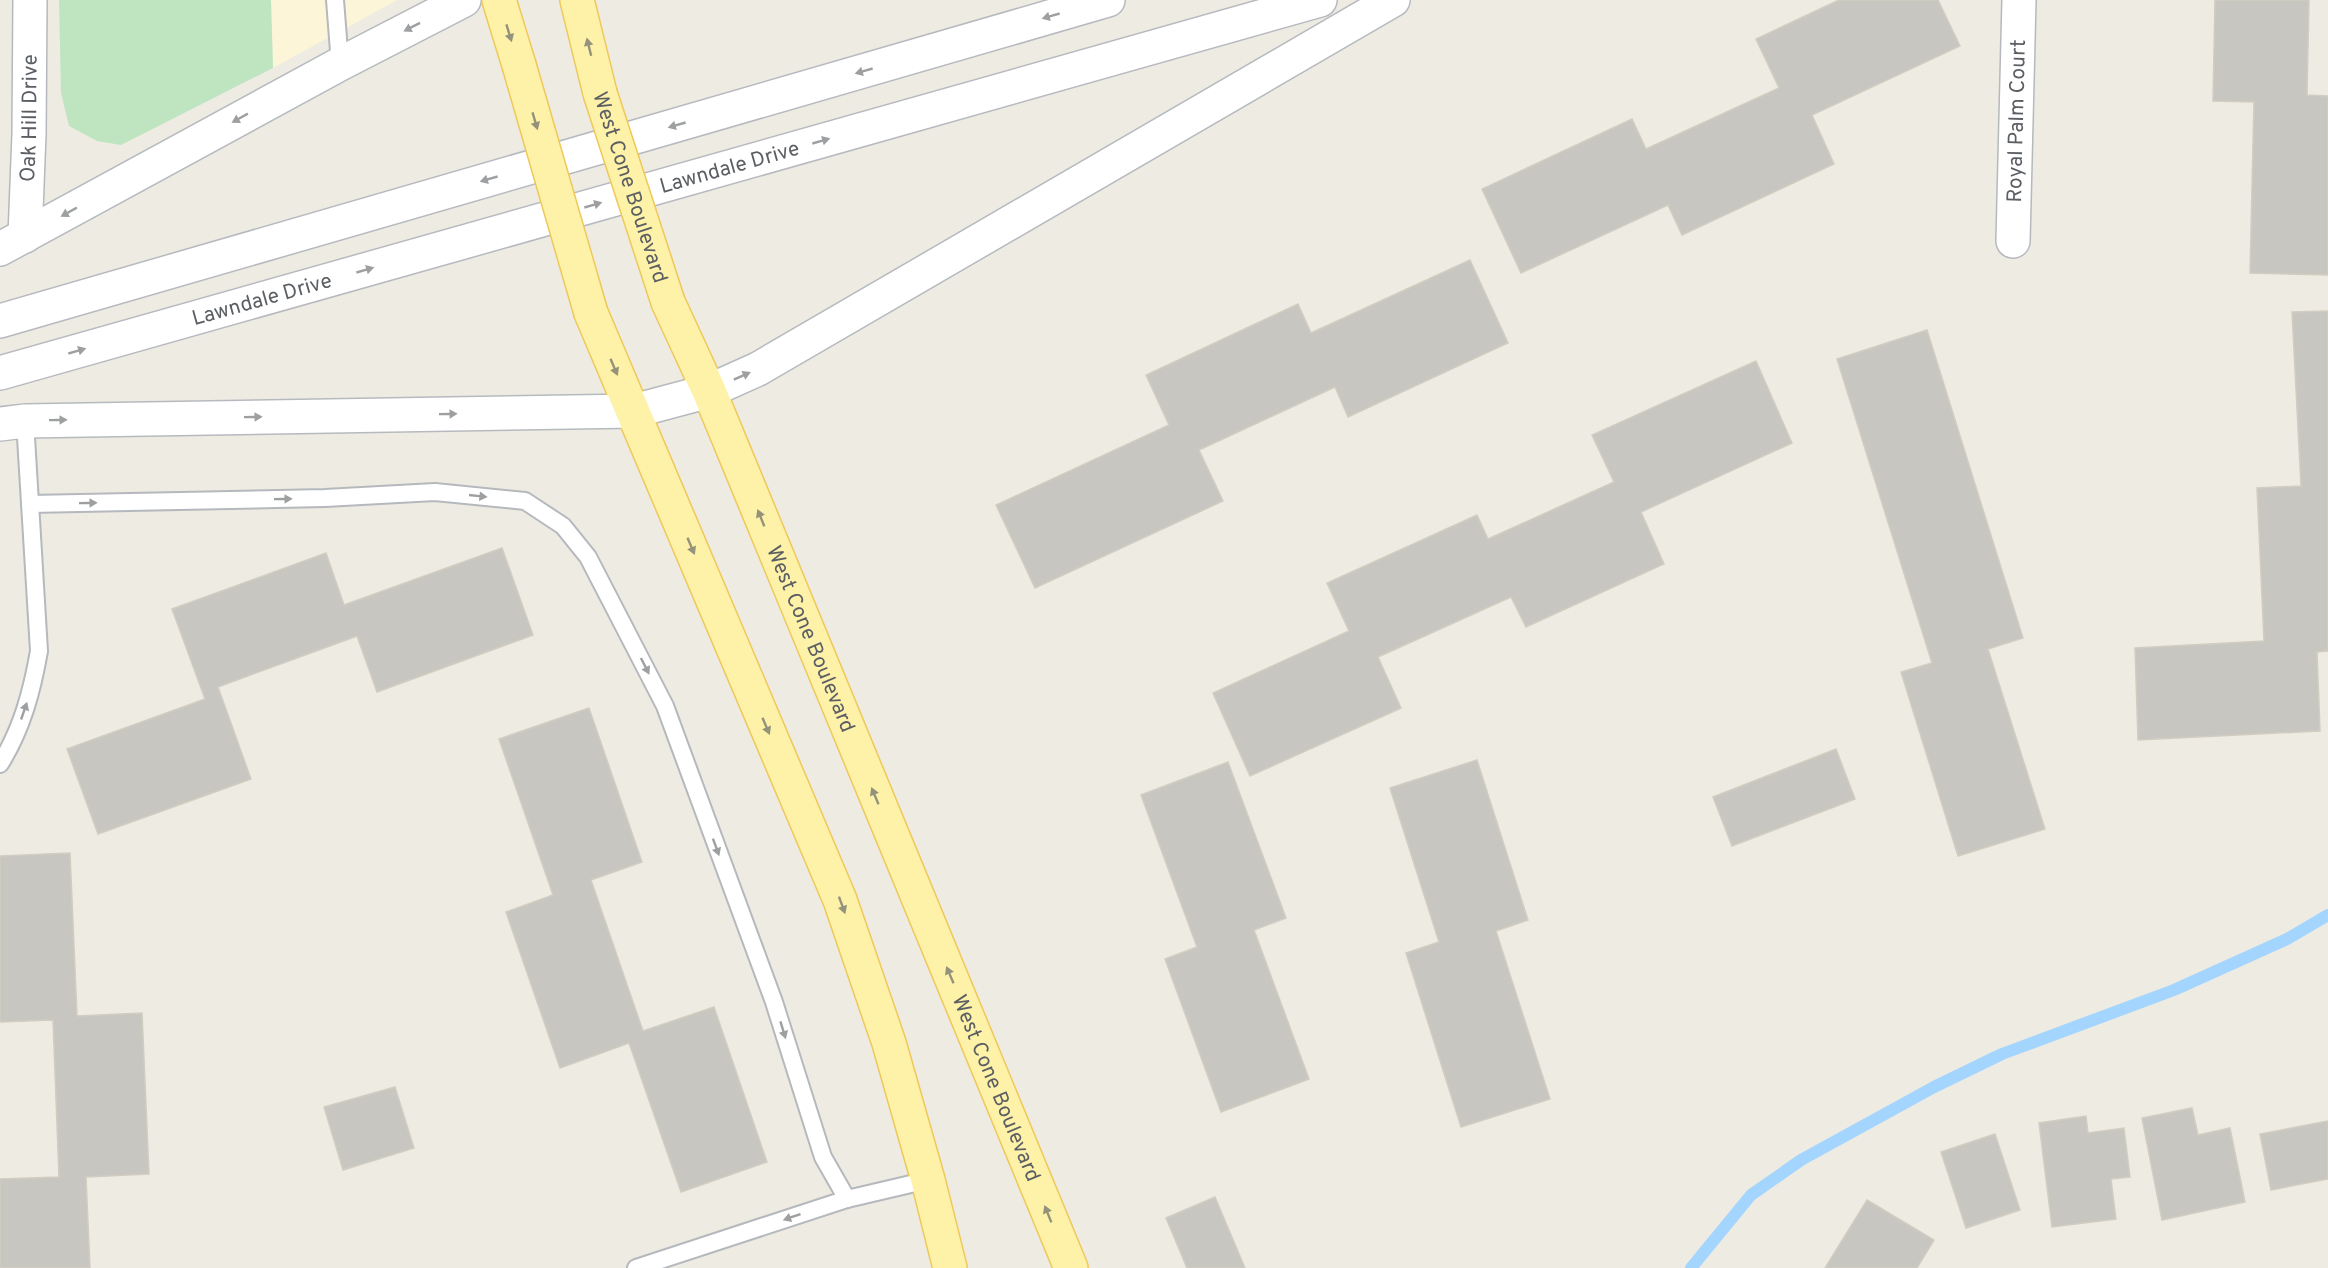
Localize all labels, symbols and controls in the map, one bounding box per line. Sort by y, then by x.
one-way arrow [1042,12,1060,21]
one-way arrow [403,21,421,31]
one-way arrow [505,24,514,42]
one-way arrow [583,37,593,56]
street label: Royal Palm Court [2002,39,2033,203]
street label: Oak Hill Drive [15,54,45,183]
one-way arrow [855,66,873,76]
street label: West Cone Boulevard [585,89,673,287]
one-way arrow [531,112,540,130]
one-way arrow [231,113,248,123]
one-way arrow [668,121,686,130]
street label: Lawndale Drive [657,136,803,201]
one-way arrow [812,136,830,145]
one-way arrow [480,175,498,184]
one-way arrow [584,200,602,209]
one-way arrow [60,207,77,217]
one-way arrow [356,264,374,274]
street label: Lawndale Drive [189,268,335,333]
one-way arrow [68,346,86,355]
one-way arrow [610,358,619,375]
one-way arrow [734,371,751,380]
one-way arrow [439,409,458,419]
one-way arrow [244,412,263,422]
one-way arrow [49,415,68,425]
one-way arrow [468,491,487,501]
one-way arrow [274,494,293,503]
one-way arrow [79,498,98,508]
one-way arrow [756,509,765,527]
one-way arrow [686,537,696,555]
street label: West Cone Boulevard [759,542,860,737]
one-way arrow [640,658,650,675]
one-way arrow [20,702,30,720]
one-way arrow [762,717,771,734]
one-way arrow [870,786,880,804]
one-way arrow [712,838,721,856]
one-way arrow [837,897,847,915]
one-way arrow [945,966,955,984]
street label: West Cone Boulevard [945,991,1046,1186]
one-way arrow [779,1021,788,1039]
one-way arrow [1043,1205,1052,1223]
one-way arrow [783,1213,801,1223]

